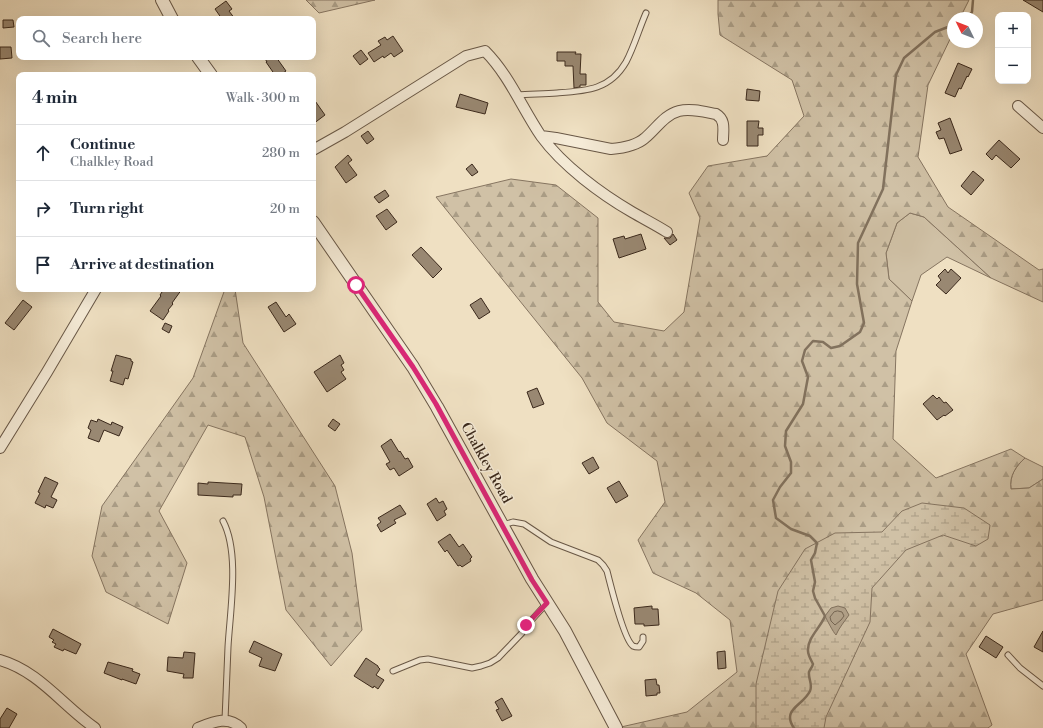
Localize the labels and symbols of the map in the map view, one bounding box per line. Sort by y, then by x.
north arrow [947,12,983,48]
route start [347,276,365,294]
street label: Chalkley Road [456,419,516,507]
route end [517,616,535,634]

